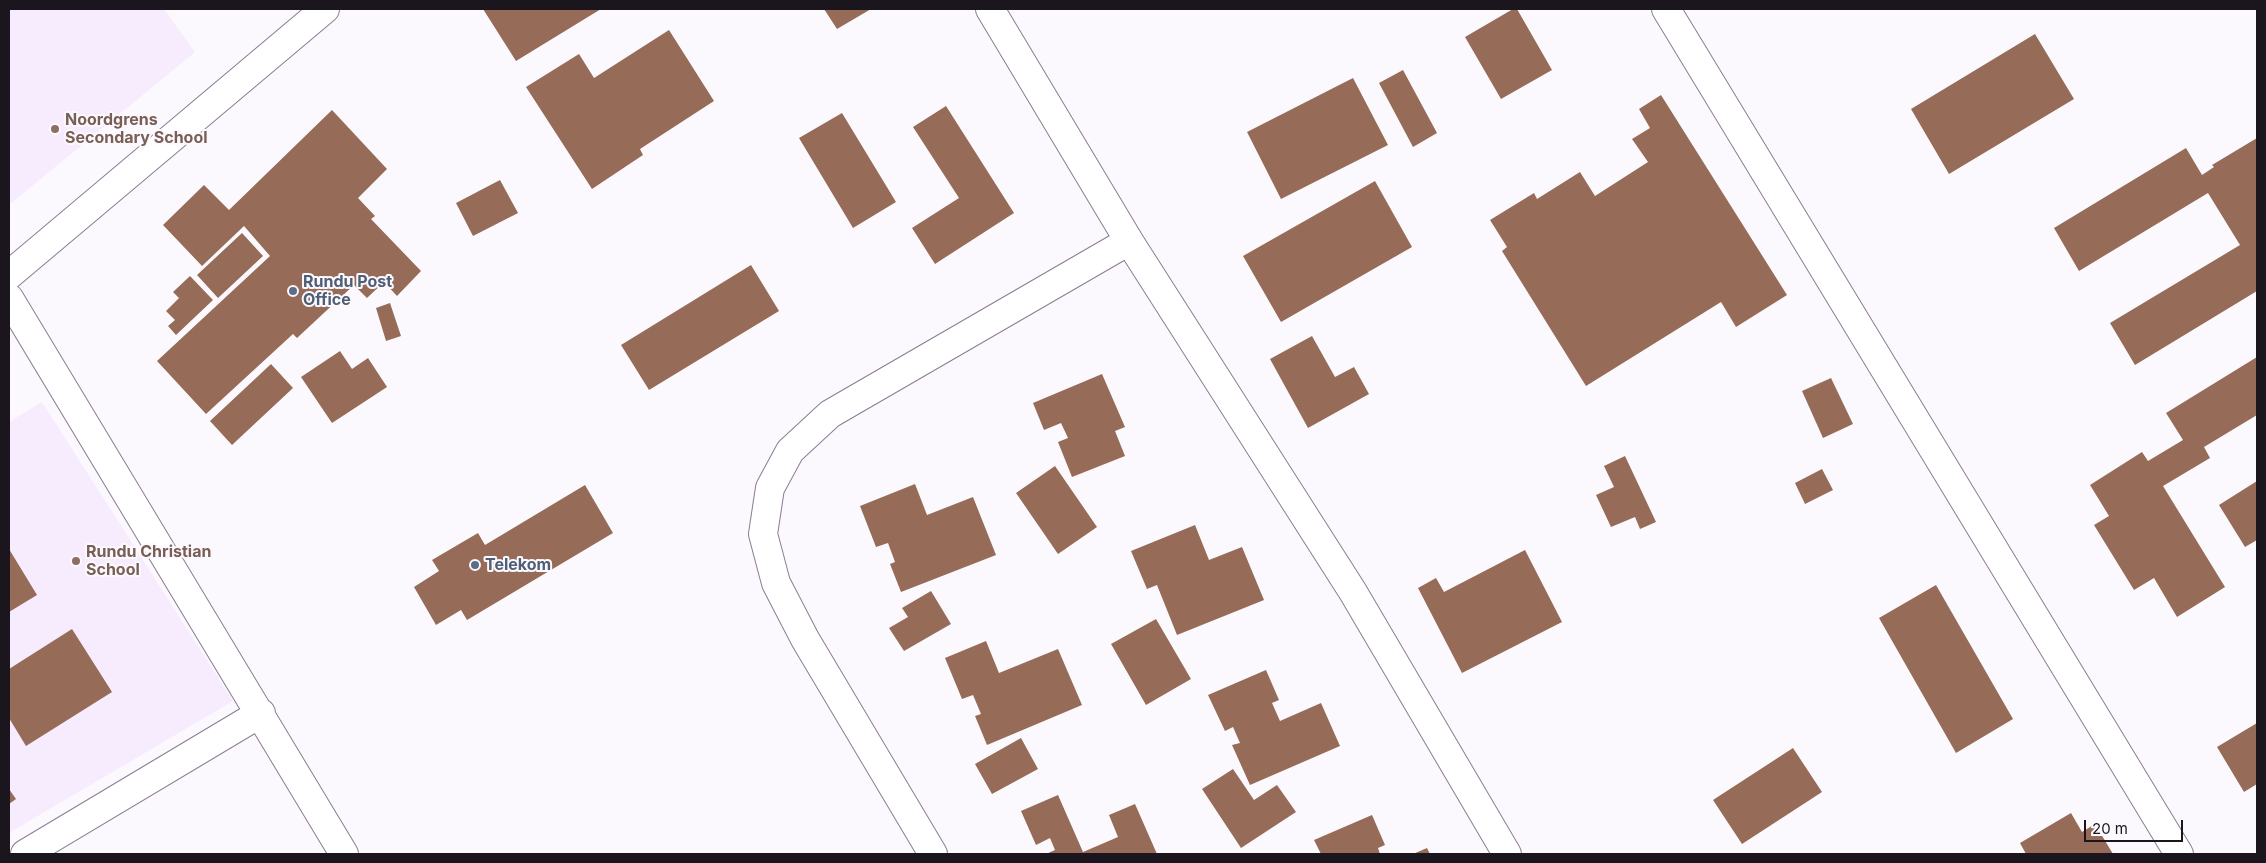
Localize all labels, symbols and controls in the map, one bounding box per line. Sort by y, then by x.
place label: Noordgrens Secondary School [65,110,208,148]
marker: Noordgrens Secondary School [49,123,61,135]
place label: Rundu Post Office [303,272,392,310]
marker: Rundu Post Office [287,285,299,297]
place label: Rundu Christian School [86,542,211,580]
marker: Rundu Christian School [70,555,82,567]
place label: Telekom [485,555,551,575]
marker: Telekom [469,559,481,571]
scale bar [2086,810,2185,842]
text: 20 m [2092,819,2128,838]

